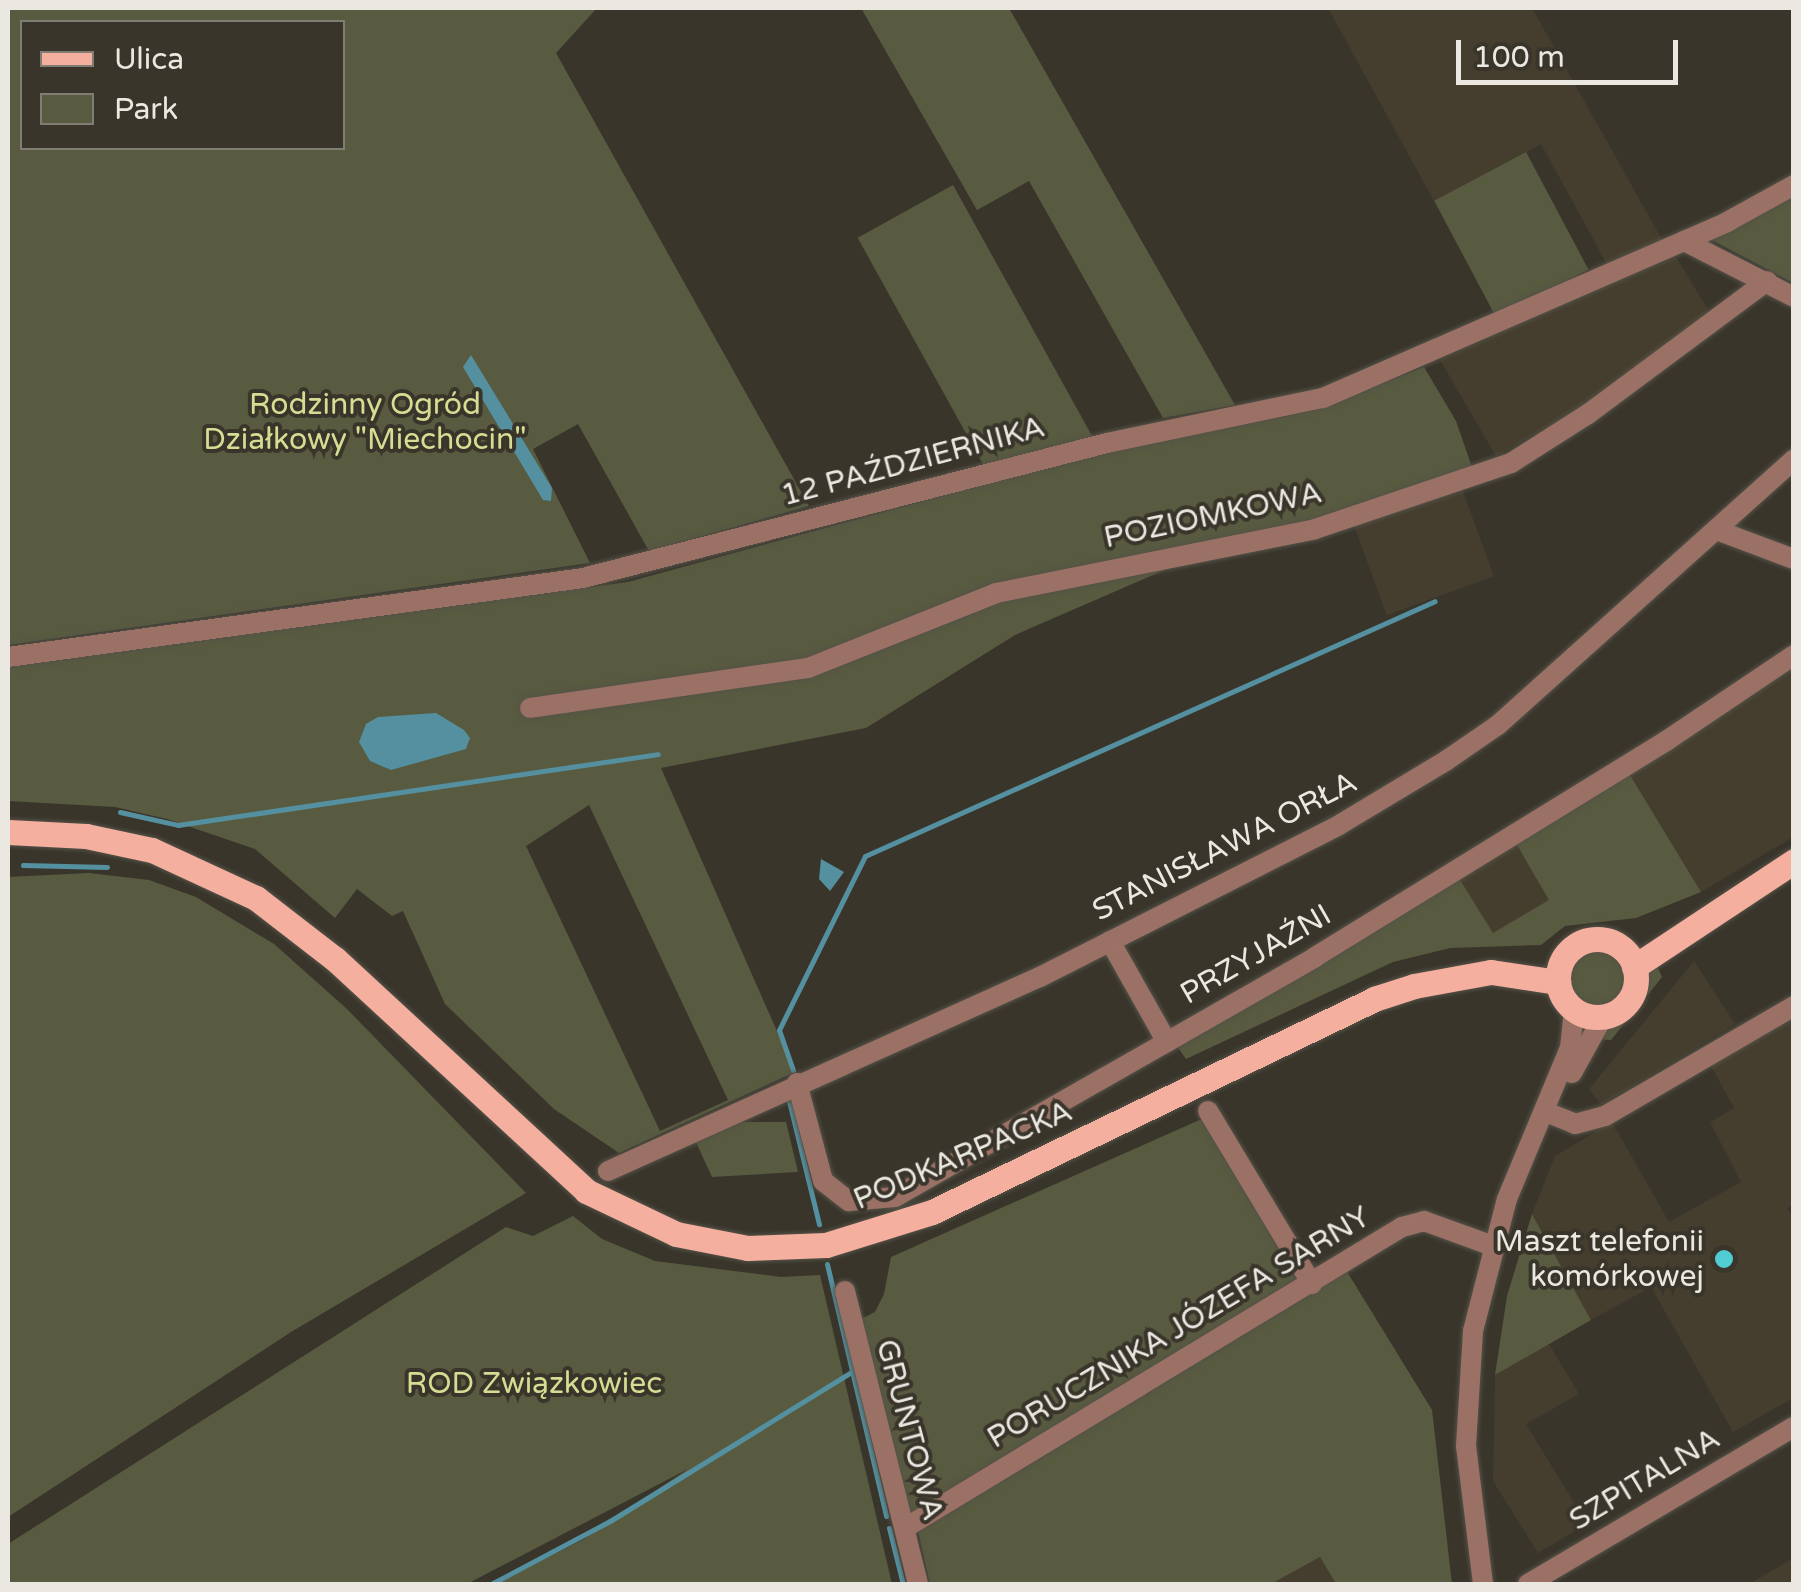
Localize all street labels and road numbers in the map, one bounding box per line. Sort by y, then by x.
street label: 12 PAŹDZIERNIKA [777,410,1049,514]
street label: POZIOMKOWA [1101,475,1325,557]
street label: STANISŁAWA ORŁA [1087,765,1363,929]
street label: PRZYJAŹNI [1174,897,1338,1013]
street label: PODKARPACKA [848,1094,1078,1218]
street label: PORUCZNIKA JÓZEFA SARNY [981,1199,1377,1457]
street label: GRUNTOWA [868,1336,950,1524]
street label: SZPITALNA [1563,1421,1727,1539]

